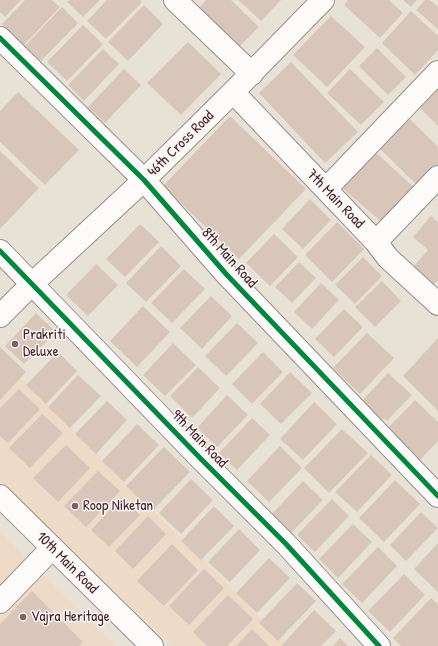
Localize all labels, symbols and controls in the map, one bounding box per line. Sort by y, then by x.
street label: 46th Cross Road [144,107,218,181]
street label: 7th Main Road [302,166,368,232]
street label: 8th Main Road [197,224,261,292]
place label: Prakriti Deluxe [23,326,66,361]
marker: Prakriti Deluxe [10,339,20,349]
street label: 9th Main Road [167,406,231,472]
place label: Roop Niketan [83,497,153,515]
marker: Roop Niketan [70,501,80,511]
street label: 10th Main Road [32,528,102,598]
place label: Vajra Heritage [31,608,110,626]
marker: Vajra Heritage [18,612,28,622]

